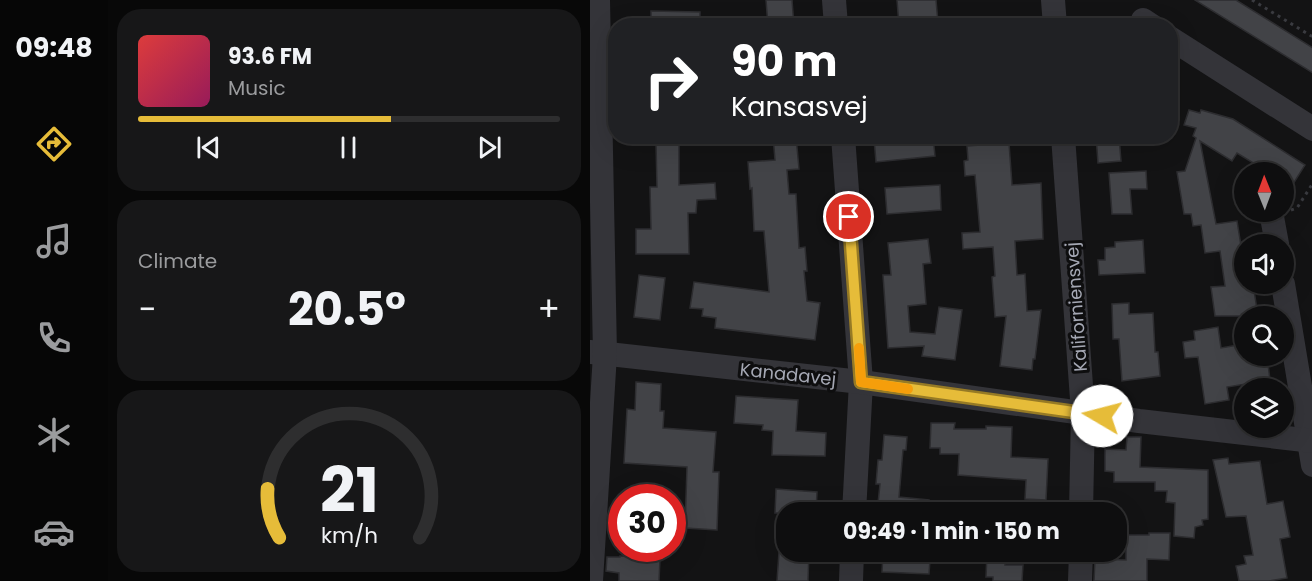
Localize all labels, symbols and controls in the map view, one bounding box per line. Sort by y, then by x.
text: 09:48 [15,29,93,66]
text: 90 m [731,32,838,91]
text: 93.6 FM [228,41,312,72]
icon: right [632,42,710,120]
text: Music [228,74,286,102]
text: Kansasvej [731,88,868,125]
icon: directions [33,123,75,165]
icon: previous [192,131,225,164]
icon: pause [332,131,365,164]
icon: next [473,131,506,164]
north arrow [1234,162,1294,222]
map controls [1234,162,1294,438]
pin [823,191,874,242]
icon: arrive [832,200,865,233]
icon: music [33,220,75,262]
button: sound [1234,234,1294,294]
street label: Kaliforniensvej [1059,241,1093,373]
text: Climate [138,247,217,275]
text: 20.5° [288,278,406,341]
text: − [138,286,156,333]
text: + [537,286,560,333]
button: search [1234,306,1294,366]
icon: phone [33,317,75,359]
street label: Kanadavej [739,357,837,391]
button: layers [1234,378,1294,438]
position arrow [1070,384,1134,448]
icon: climate [33,414,75,456]
text: 21 [319,446,379,534]
speed limit sign: 30 [608,484,686,562]
icon: car [33,511,75,553]
text: 09:49 · 1 min · 150 m [843,516,1060,547]
text: km/h [320,521,378,552]

